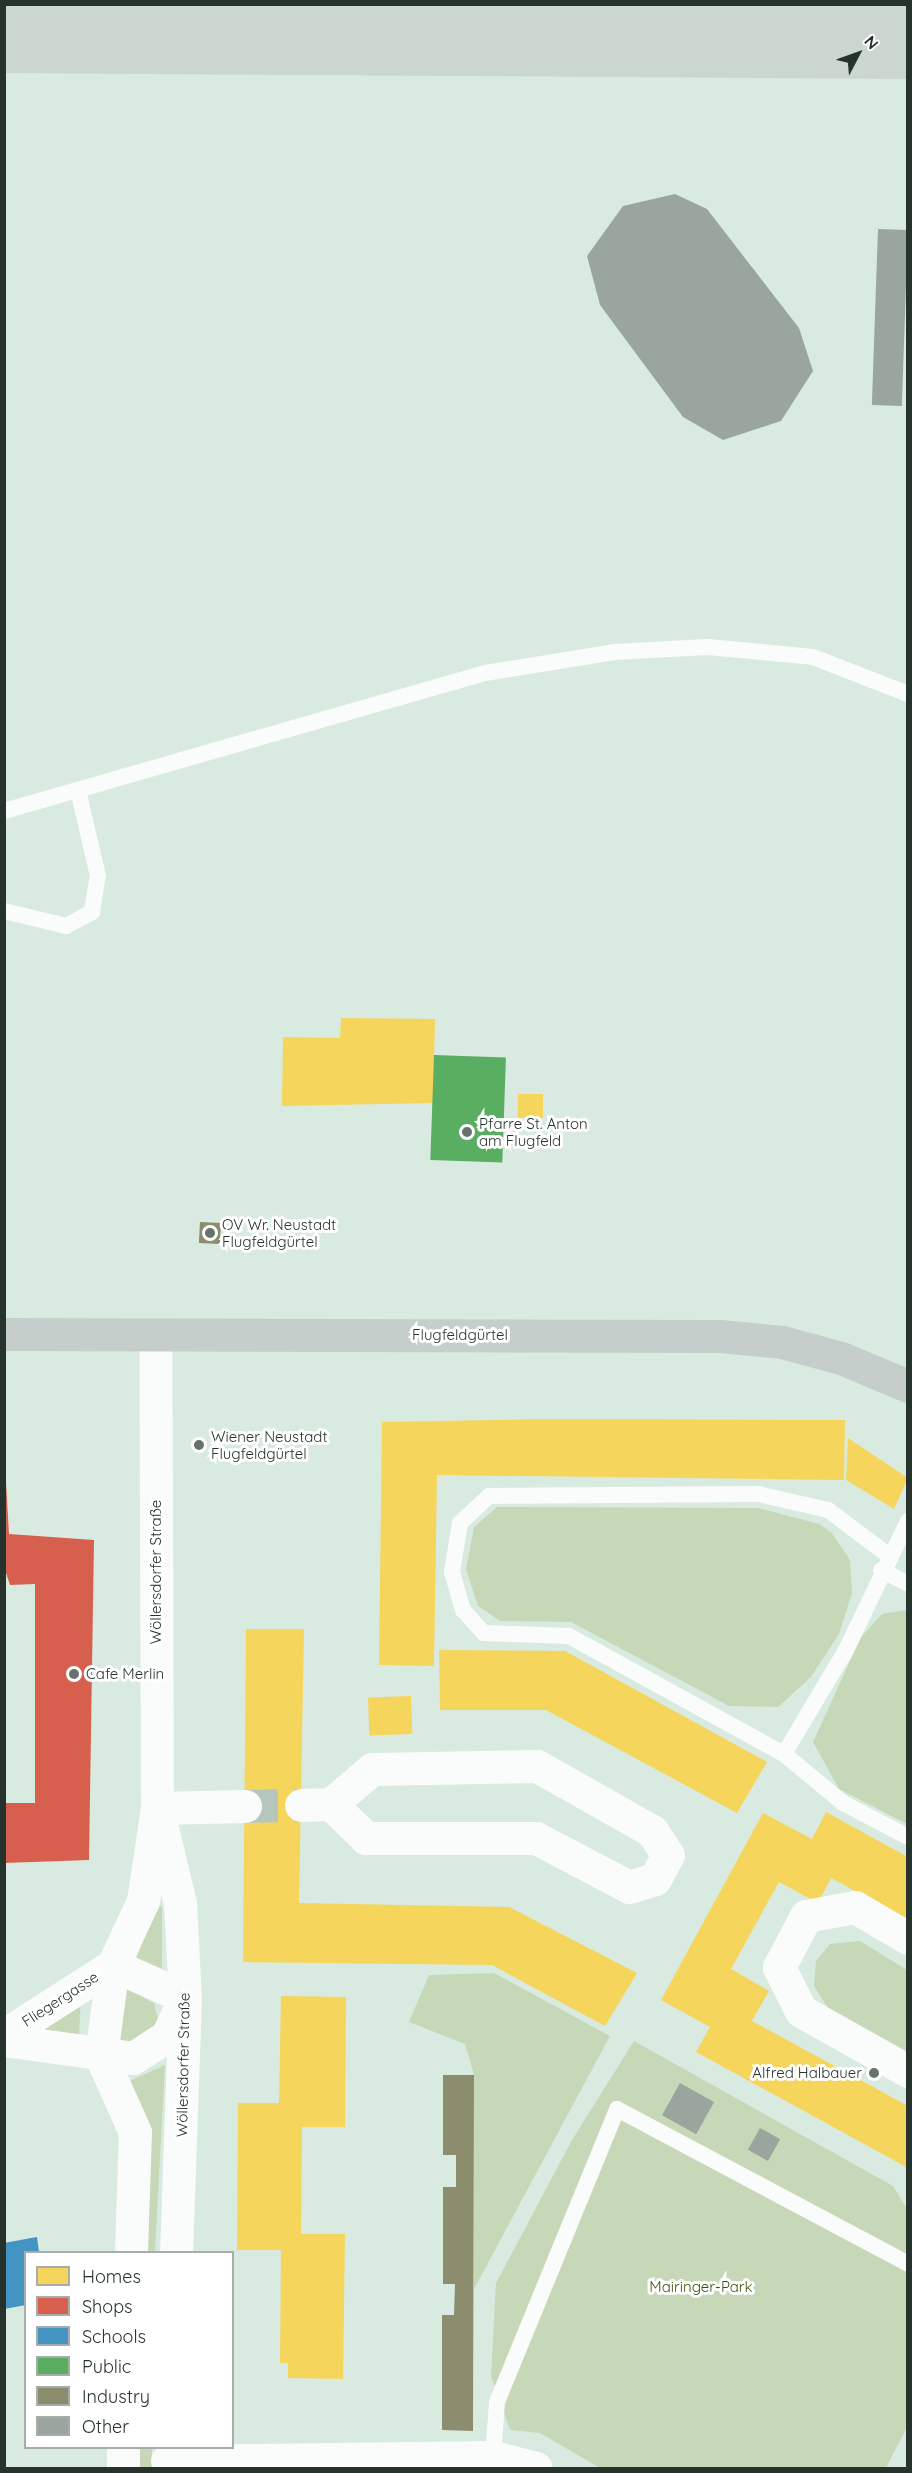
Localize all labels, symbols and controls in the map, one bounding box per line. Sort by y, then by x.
north arrow [828,24,888,84]
text: N [860,31,883,53]
place label: Pfarre St. Anton am Flugfeld [479,1114,588,1149]
marker: Pfarre St. Anton am Flugfeld [460,1125,474,1139]
place label: OV Wr. Neustadt Flugfeldgürtel [222,1215,336,1250]
marker: OV Wr. Neustadt Flugfeldgürtel [203,1226,217,1240]
street label: Flugfeldgürtel [412,1326,508,1344]
place label: Wiener Neustadt Flugfeldgürtel [211,1427,328,1462]
marker: Wiener Neustadt Flugfeldgürtel [192,1438,206,1452]
street label: Wöllersdorfer Straße [147,1500,165,1644]
place label: Cafe Merlin [86,1665,164,1683]
marker: Cafe Merlin [67,1667,81,1681]
street label: Fliegergasse [18,1968,102,2030]
street label: Wöllersdorfer Straße [173,1993,193,2137]
place label: Alfred Halbauer [752,2064,862,2082]
marker: Alfred Halbauer [867,2066,881,2080]
legend [24,2251,234,2449]
text: Homes [82,2265,141,2288]
park label: Mairinger-Park [649,2278,753,2296]
text: Shops [82,2295,133,2318]
text: Schools [82,2325,146,2348]
text: Public [82,2355,131,2378]
text: Industry [82,2385,150,2408]
text: Other [82,2415,129,2438]

